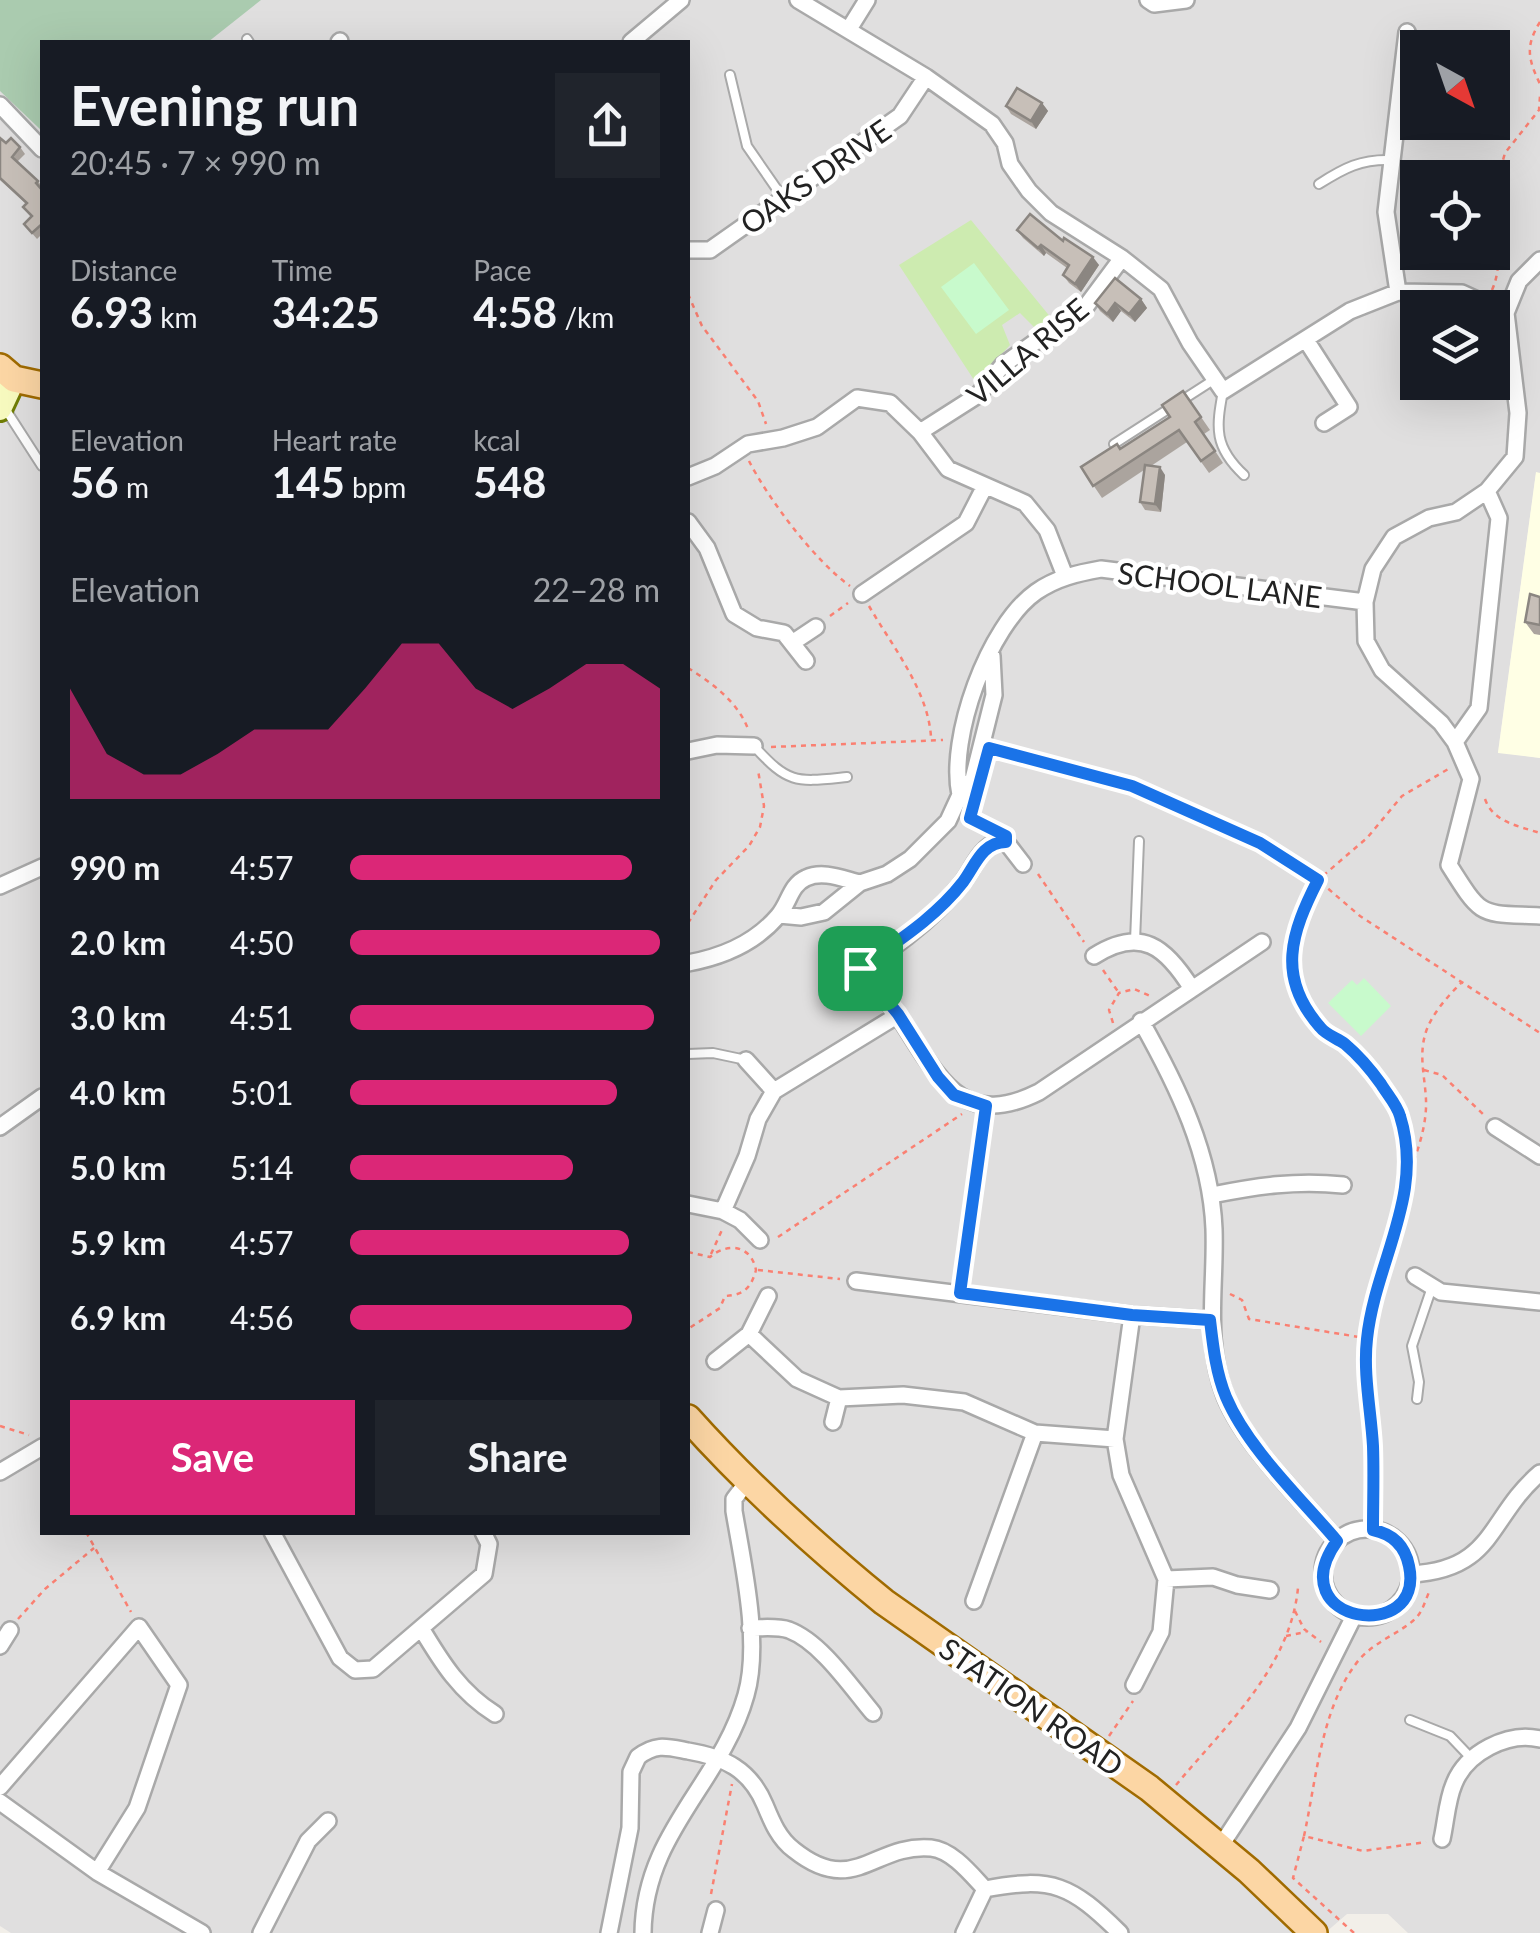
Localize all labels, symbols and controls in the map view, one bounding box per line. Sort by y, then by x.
north arrow [1400,30,1510,140]
map controls [1400,30,1510,400]
text: Evening run [70,72,359,138]
button: share [555,73,660,178]
street label: OAKS DRIVE [733,111,897,241]
text: 20:45 · 7 × 990 m [70,143,321,182]
button: locate [1400,160,1510,270]
text: Distance [70,253,177,287]
text: Time [272,253,333,287]
text: Pace [473,253,532,287]
text: 6.93 [70,287,153,337]
text: 34:25 [272,287,380,337]
text: 4:58 [473,287,557,337]
street label: VILLA RISE [959,290,1095,412]
button: layers [1400,290,1510,400]
text: km [153,300,197,334]
text: /km [557,300,614,334]
text: Elevation [70,423,184,457]
text: Heart rate [272,423,397,457]
text: kcal [473,423,521,457]
text: 56 [70,457,119,507]
text: 145 [272,457,345,507]
text: 548 [473,457,546,507]
text: m [119,470,149,504]
text: bpm [345,470,406,504]
street label: SCHOOL LANE [1116,554,1324,614]
text: Elevation [70,570,200,609]
text: 22–28 m [533,570,660,609]
text: 990 m [70,848,160,887]
text: 4:57 [230,848,294,887]
text: 2.0 km [70,923,166,962]
text: 4:50 [230,923,294,962]
pin [818,926,903,1011]
icon: arrive [833,941,888,996]
text: 3.0 km [70,998,166,1037]
text: 4:51 [230,998,294,1037]
text: 4.0 km [70,1073,166,1112]
text: 5:01 [230,1073,294,1112]
text: 5.0 km [70,1148,166,1187]
text: 5:14 [230,1148,294,1187]
text: 5.9 km [70,1223,166,1262]
text: 4:57 [230,1223,294,1262]
text: 6.9 km [70,1298,166,1337]
text: 4:56 [230,1298,294,1337]
button: Save [70,1400,355,1515]
button: Share [375,1400,660,1515]
street label: STATION ROAD [933,1629,1131,1783]

